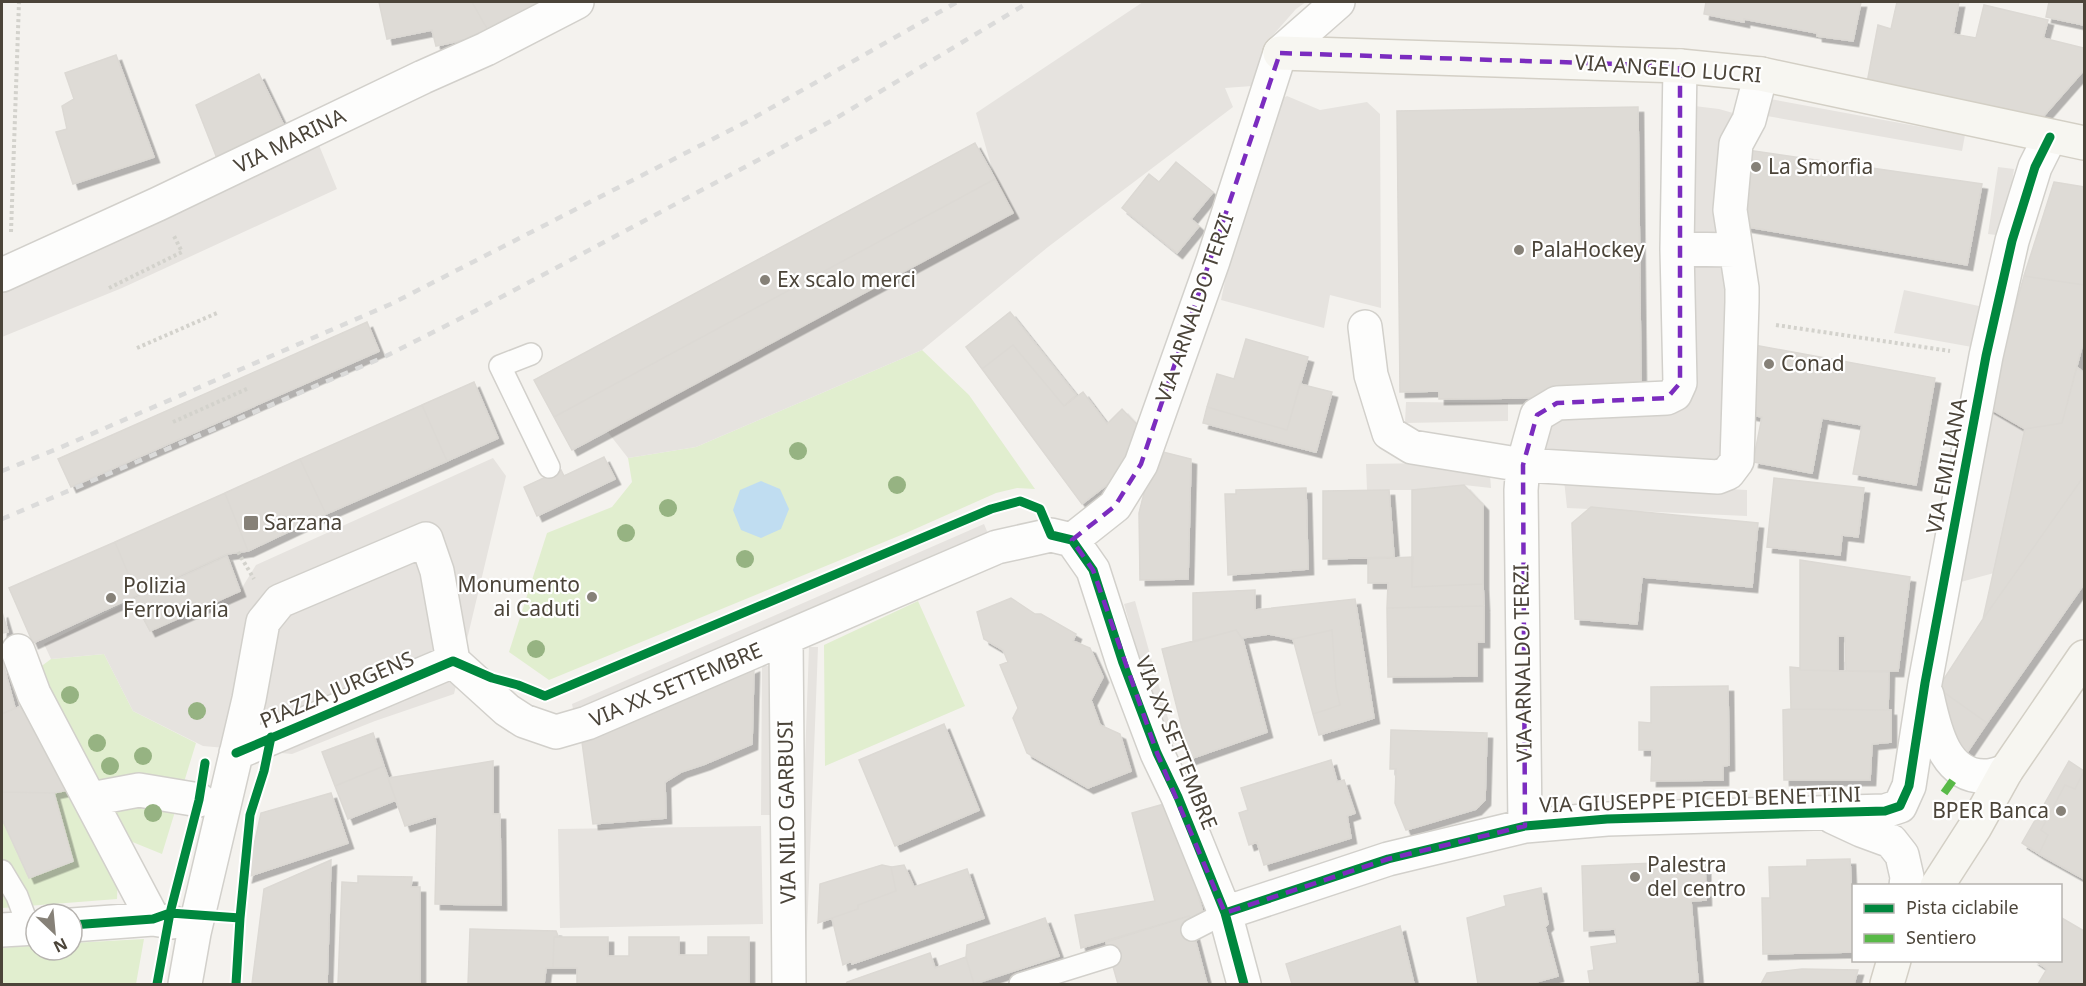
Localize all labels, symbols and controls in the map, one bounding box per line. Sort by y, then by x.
street label: VIA ANGELO LUCRI [1574,48,1762,88]
street label: VIA MARINA [229,101,350,179]
place label: La Smorfia [1768,152,1873,180]
marker: La Smorfia [1749,160,1763,174]
street label: VIA ARNALDO TERZI [1149,209,1240,406]
place label: PalaHockey [1531,235,1645,263]
marker: PalaHockey [1512,243,1526,257]
place label: Ex scalo merci [777,265,916,293]
marker: Ex scalo merci [758,273,772,287]
place label: Conad [1781,349,1845,377]
marker: Conad [1762,357,1776,371]
street label: VIA EMILIANA [1919,395,1973,536]
place label: Sarzana [264,508,342,536]
marker: Sarzana [242,514,260,532]
street label: VIA ARNALDO TERZI [1506,564,1538,762]
place label: Monumento ai Caduti [458,570,580,622]
place label: Polizia Ferroviaria [123,571,229,623]
marker: Monumento ai Caduti [585,590,599,604]
marker: Polizia Ferroviaria [104,591,118,605]
street label: VIA XX SETTEMBRE [585,635,766,733]
street label: PIAZZA JURGENS [255,644,418,734]
street label: VIA XX SETTEMBRE [1129,652,1225,834]
street label: VIA NILO GARBUSI [770,720,802,904]
street label: VIA GIUSEPPE PICEDI BENETTINI [1539,779,1861,819]
place label: BPER Banca [1932,796,2049,824]
marker: BPER Banca [2054,804,2068,818]
place label: Palestra del centro [1647,850,1746,902]
marker: Palestra del centro [1628,870,1642,884]
legend [1852,884,2062,962]
text: Pista ciclabile [1906,895,2019,919]
north arrow [24,902,84,962]
text: Sentiero [1906,925,1976,949]
text: N [50,933,71,958]

